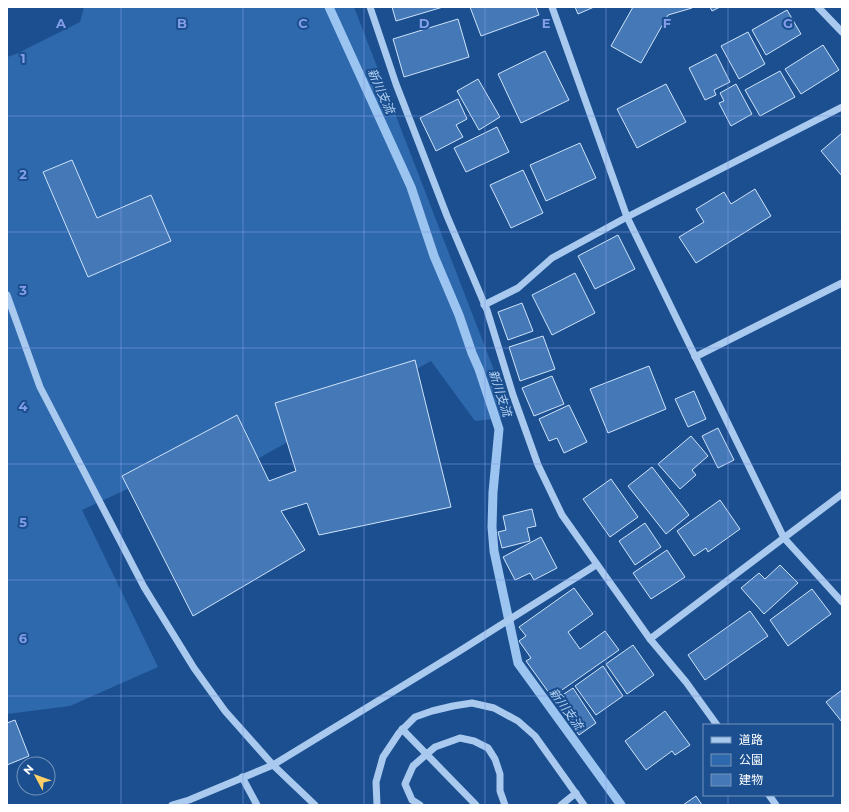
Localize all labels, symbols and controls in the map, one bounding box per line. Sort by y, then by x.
text: A [55,15,67,31]
text: B [177,15,187,31]
text: C [298,15,308,31]
text: D [419,15,430,31]
text: E [542,15,551,31]
text: F [663,15,671,31]
text: G [783,15,793,31]
text: 1 [20,50,26,66]
water label: 新川支流 [365,66,399,118]
text: 2 [19,166,27,182]
text: 3 [18,282,27,298]
water label: 新川支流 [486,368,516,420]
text: 4 [19,398,28,414]
text: 5 [19,514,27,530]
text: 6 [19,630,28,646]
water label: 新川支流 [546,685,588,734]
legend [703,724,833,796]
text: 道路 [739,732,763,747]
text: 公園 [739,752,763,767]
north arrow [16,756,56,796]
text: N [20,761,37,777]
text: 建物 [739,772,763,787]

